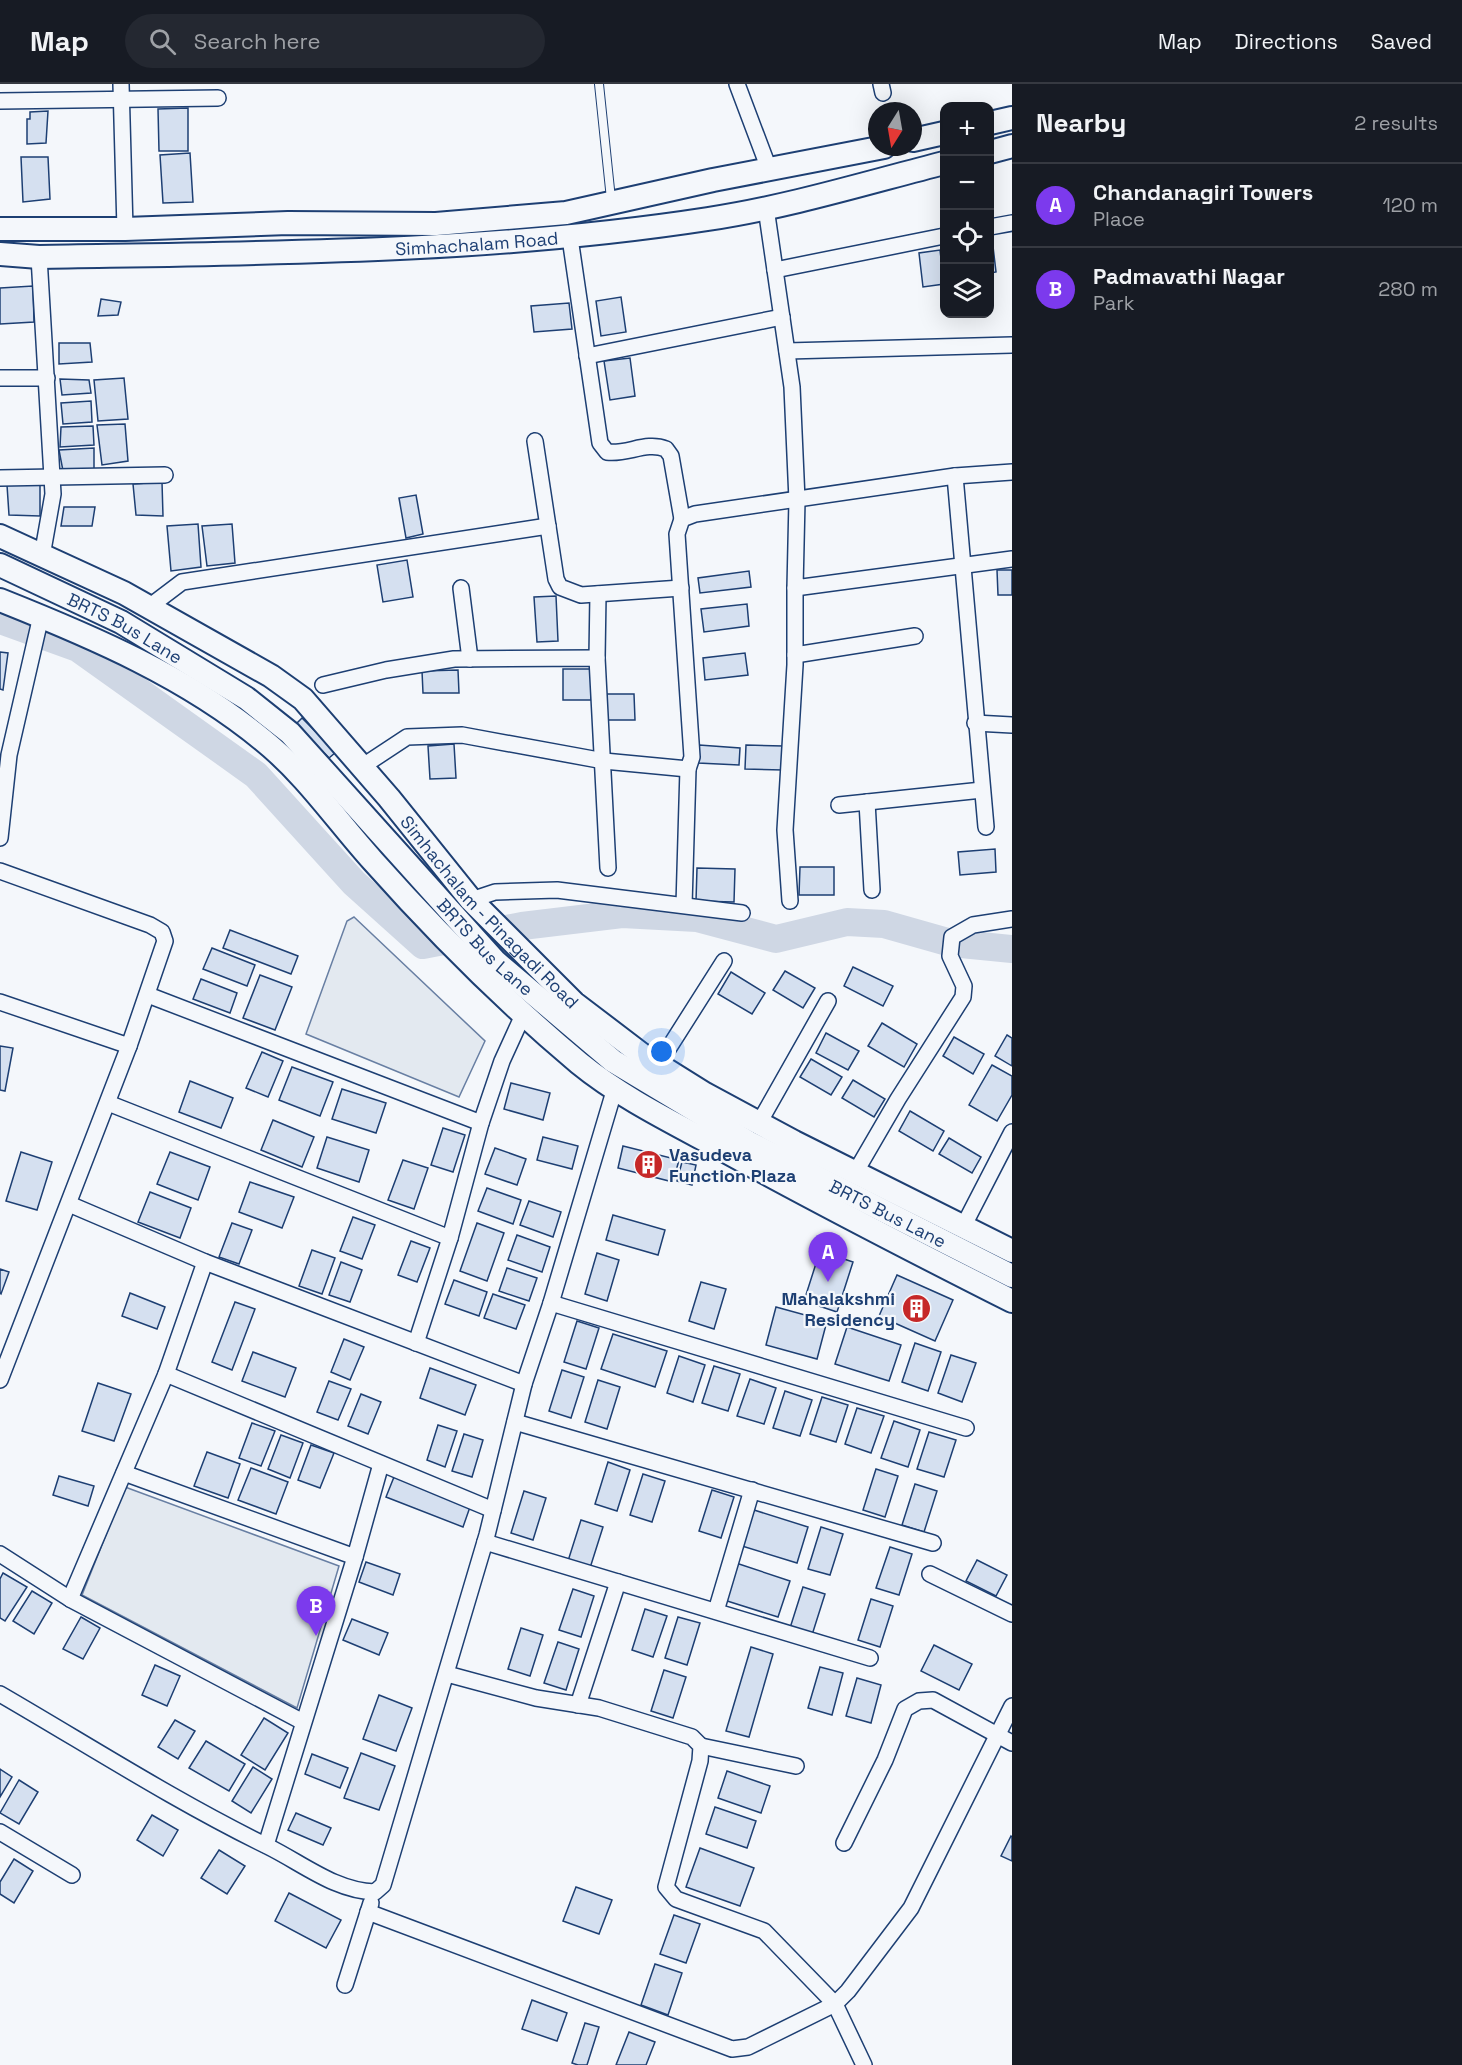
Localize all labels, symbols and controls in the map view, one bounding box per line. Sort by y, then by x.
search box [125,14,545,68]
text: Map [30,23,89,59]
icon: search [146,25,179,58]
text: Search here [194,27,321,55]
text: Map [1158,28,1202,55]
text: Directions [1235,28,1338,55]
text: Saved [1371,28,1432,55]
north arrow [868,102,922,156]
map controls [940,102,994,318]
button: + [940,102,994,156]
text: Nearby [1036,106,1126,140]
text: 2 results [1354,110,1438,136]
button: − [940,156,994,210]
text: Chandanagiri Towers [1093,178,1313,206]
text: A [1049,192,1062,218]
text: 120 m [1382,192,1438,218]
text: Place [1093,206,1145,232]
button: locate [940,210,994,264]
street label: Simhachalam Road [395,226,559,260]
text: Padmavathi Nagar [1093,262,1285,290]
button: layers [940,264,994,318]
text: B [1049,276,1062,302]
text: 280 m [1378,276,1438,302]
text: Park [1093,290,1135,316]
street label: BRTS Bus Lane [64,587,187,668]
street label: Simhachalam - Pinagadi Road [396,810,584,1013]
street label: BRTS Bus Lane [432,893,538,1000]
your location [647,1037,676,1066]
place label: Vasudeva Function Plaza [669,1143,797,1187]
building icon: Vasudeva Function Plaza [632,1148,664,1180]
street label: BRTS Bus Lane [826,1174,950,1252]
pin: A [808,1232,848,1282]
place label: Mahalakshmi Residency [781,1287,895,1331]
building icon: Mahalakshmi Residency [900,1292,932,1324]
pin: B [296,1586,336,1636]

